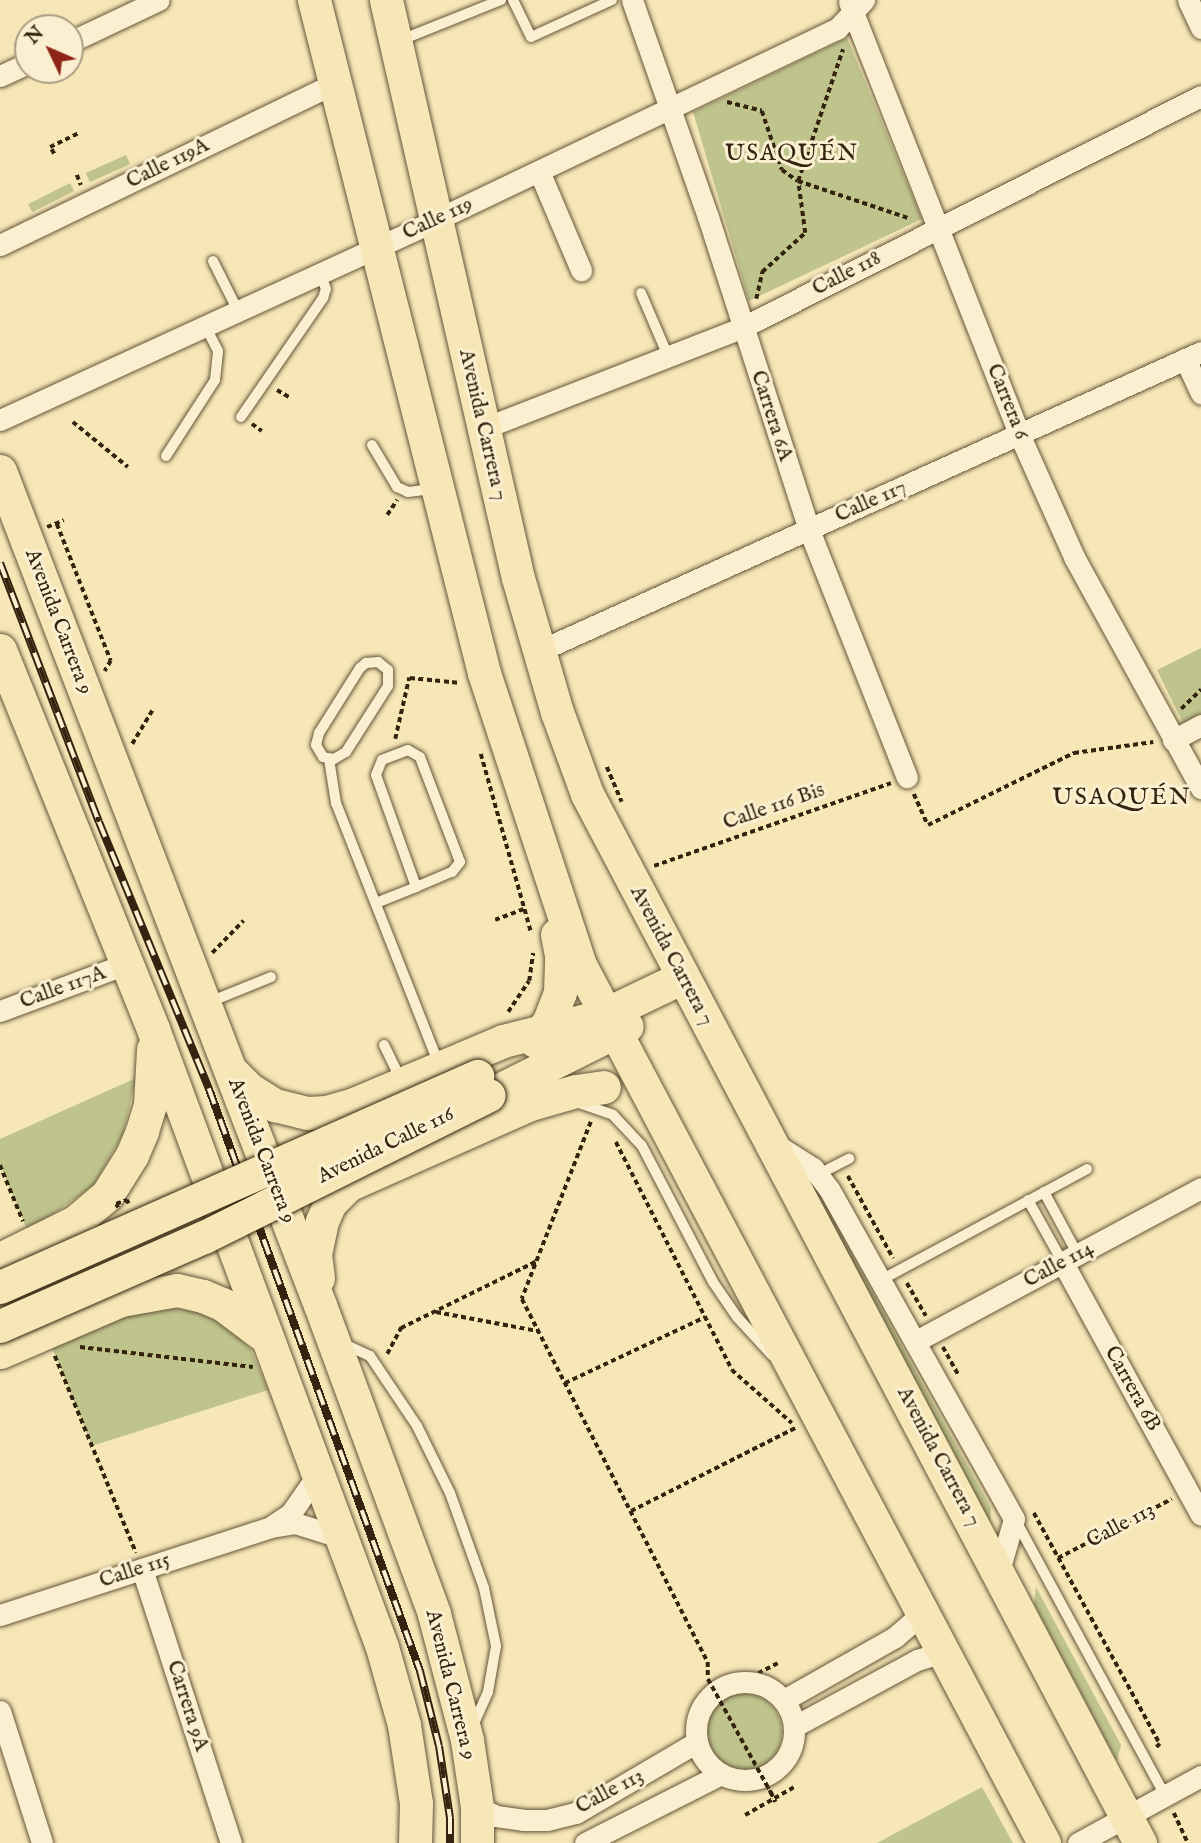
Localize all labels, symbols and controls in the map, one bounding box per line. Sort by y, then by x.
north arrow [14,14,84,84]
text: N [21,22,50,50]
street label: Calle 119A [123,133,213,195]
district label: USAQUÉN [726,140,858,168]
street label: Calle 119 [399,192,477,246]
street label: Calle 118 [808,246,886,302]
street label: Avenida Carrera 7 [452,347,512,503]
street label: Carrera 6 [980,360,1034,444]
street label: Carrera 6A [745,368,797,464]
street label: Calle 117 [832,475,910,529]
street label: Avenida Carrera 9 [19,546,97,698]
street label: Calle 116 Bis [720,778,828,836]
district label: USAQUÉN [1053,784,1191,812]
street label: Avenida Carrera 7 [624,882,718,1030]
street label: Calle 117A [17,961,109,1015]
street label: Avenida Carrera 9 [222,1075,300,1227]
street label: Avenida Calle 116 [314,1102,458,1190]
street label: Calle 114 [1020,1236,1098,1294]
street label: Carrera 6B [1098,1342,1166,1436]
street label: Avenida Carrera 7 [891,1383,985,1531]
street label: Calle 113 [1083,1498,1159,1554]
street label: Calle 115 [96,1548,174,1594]
street label: Avenida Carrera 9 [419,1607,481,1763]
street label: Carrera 9A [161,1657,213,1755]
street label: Calle 113 [572,1764,648,1820]

